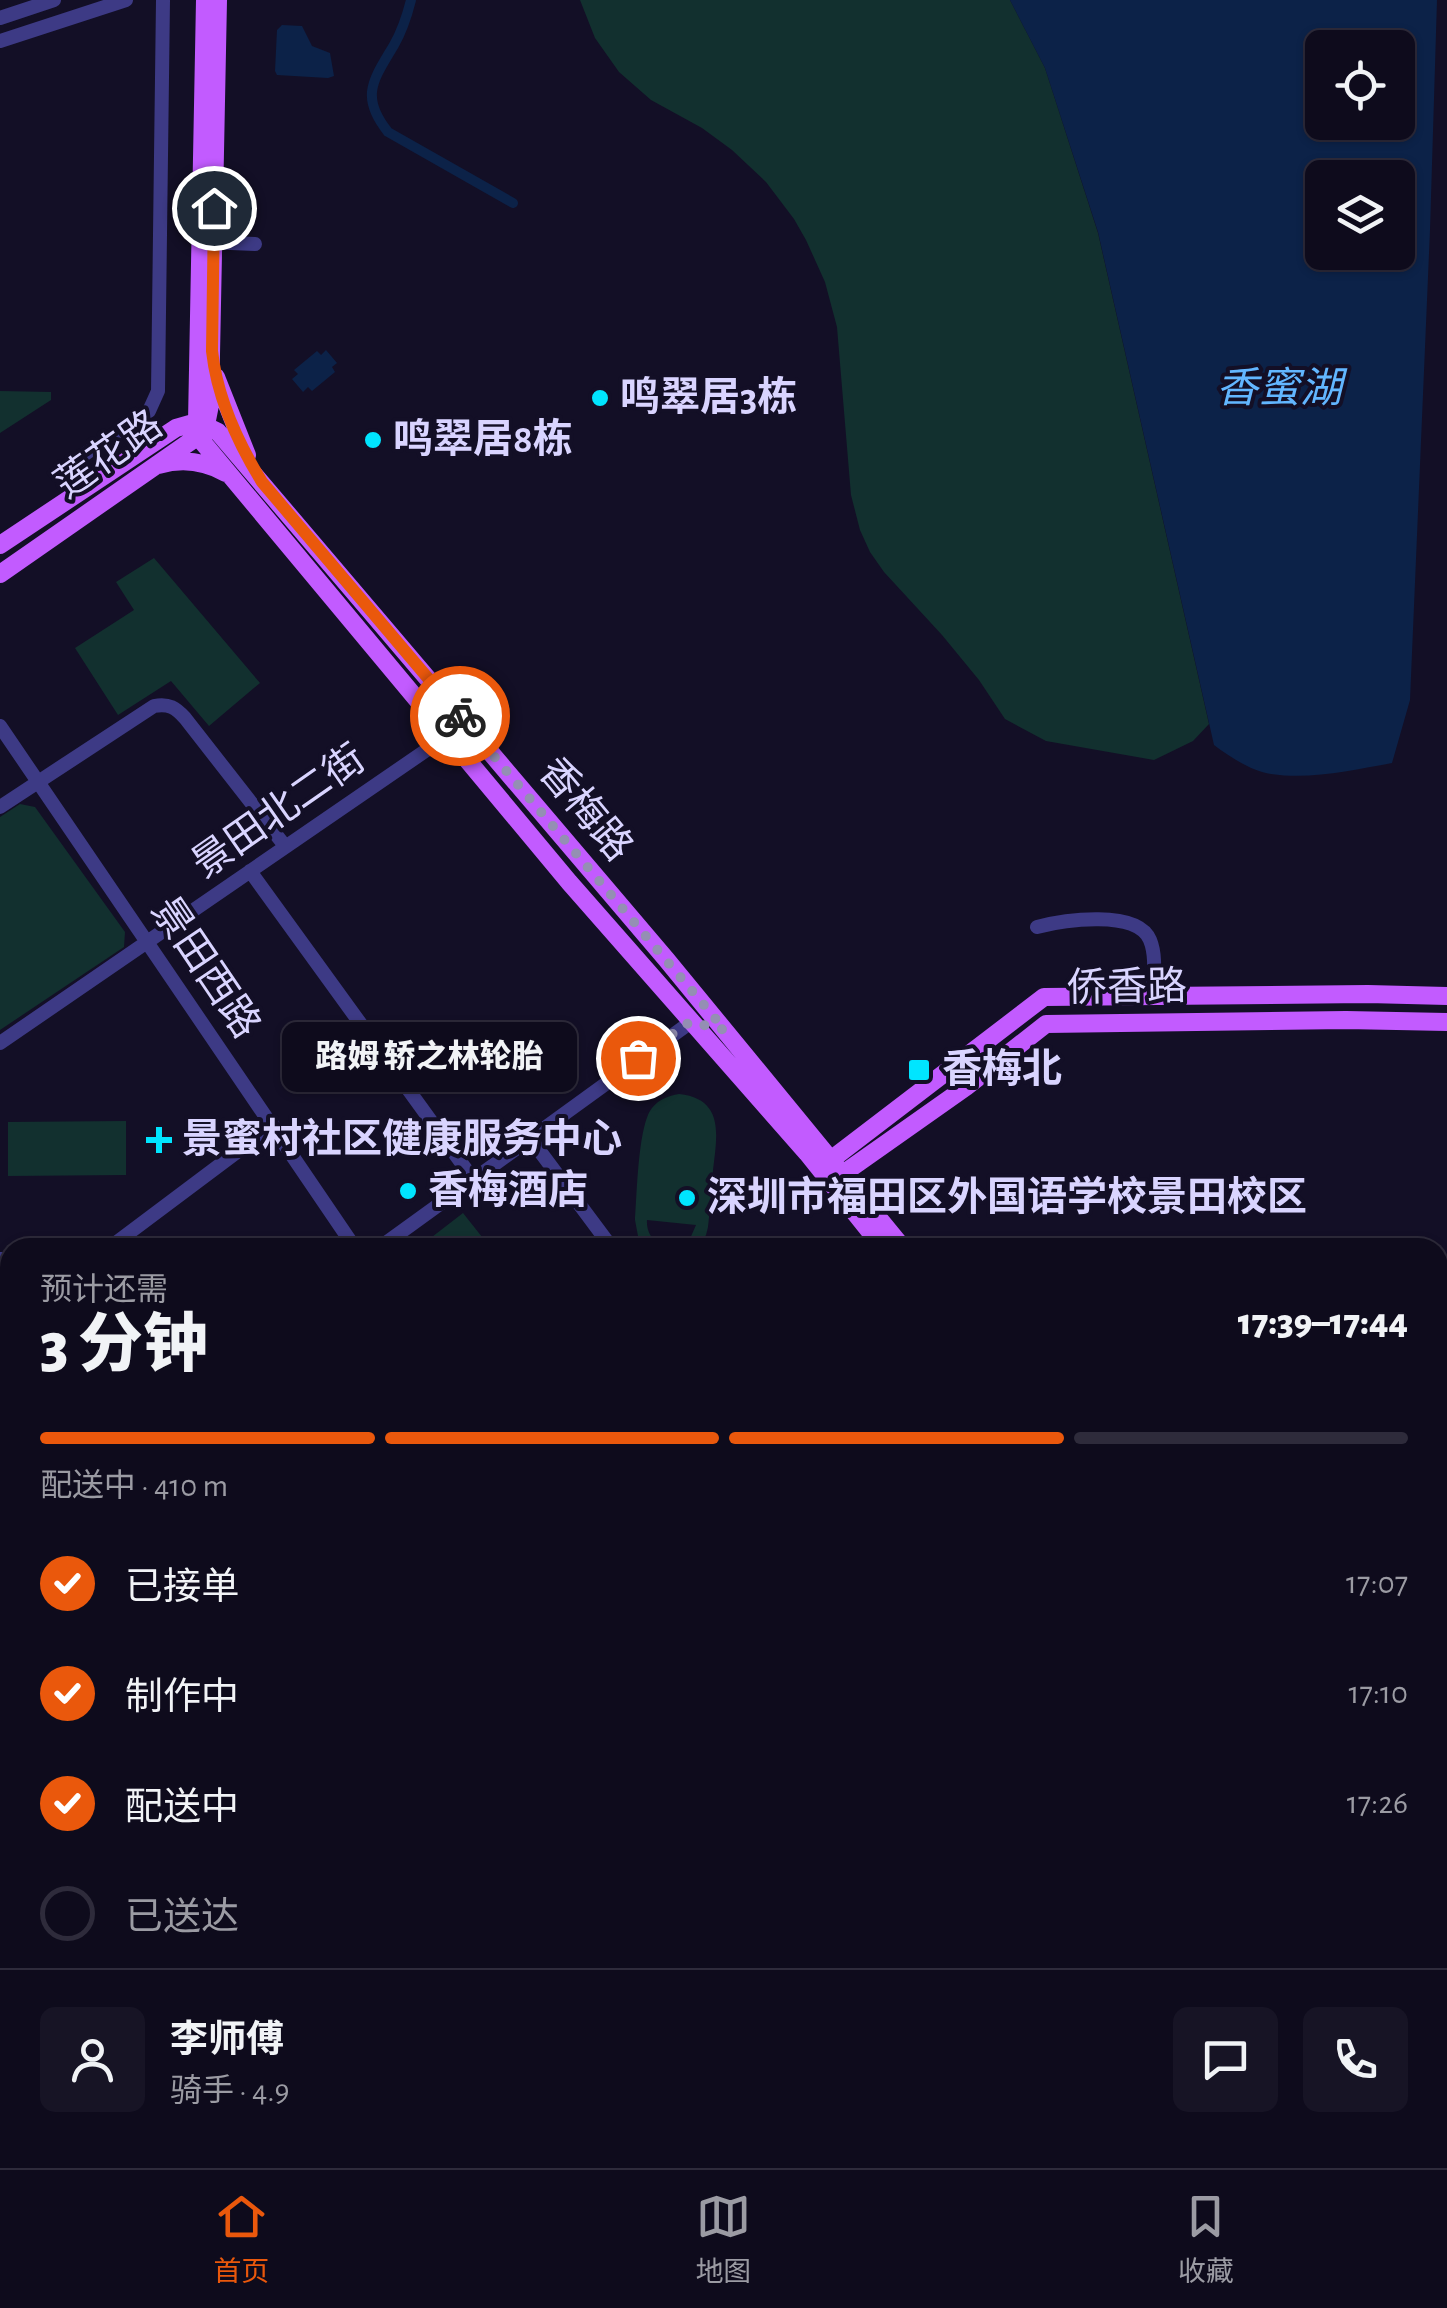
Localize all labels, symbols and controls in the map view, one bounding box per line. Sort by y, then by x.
map controls [1305,30,1415,270]
button: locate [1305,30,1415,140]
button: layers [1305,160,1415,270]
pin [172,166,257,251]
icon: home [187,181,242,236]
water label: 香蜜湖 [1216,366,1348,410]
place label: 鸣翠居3栋 [620,375,797,418]
marker: 鸣翠居3栋 [589,387,611,409]
street label: 莲花路 [47,403,170,506]
place label: 鸣翠居8栋 [393,417,573,460]
marker: 鸣翠居8栋 [362,429,384,451]
courier [410,666,510,766]
icon: bike [433,689,488,744]
street label: 景田北二街 [184,737,372,886]
street label: 香梅路 [531,750,640,869]
street label: 景田西路 [144,889,268,1046]
street label: 侨香路 [1067,965,1187,1009]
pin [596,1016,681,1101]
callout: 路姆 轿之林轮胎 [283,1023,578,1093]
icon: bag [611,1031,666,1086]
text: 路姆 轿之林轮胎 [315,1041,544,1073]
place label: 香梅北 [942,1047,1062,1090]
marker: 香梅北 [906,1057,932,1083]
place label: 景蜜村社区健康服务中心 [182,1117,622,1160]
marker: 景蜜村社区健康服务中心 [146,1127,172,1153]
place label: 香梅酒店 [428,1168,588,1211]
place label: 深圳市福田区外国语学校景田校区 [707,1175,1307,1218]
marker: 香梅酒店 [397,1180,419,1202]
marker: 深圳市福田区外国语学校景田校区 [676,1187,698,1209]
text: 预计还需 [40,1274,168,1306]
text: 17:39–17:44 [1238,1304,1408,1342]
text: 3 分钟 [40,1314,208,1379]
text: 配送中 · 410 m [40,1470,228,1502]
icon: check [40,1556,95,1611]
text: 17:07 [1346,1567,1408,1599]
text: 已接单 [125,1569,239,1607]
icon: check [40,1666,95,1721]
text: 17:10 [1348,1677,1408,1709]
text: 制作中 [125,1679,239,1717]
icon: check [40,1776,95,1831]
text: 17:26 [1347,1787,1408,1819]
text: 配送中 [125,1789,239,1827]
text: 已送达 [125,1899,239,1937]
button: person [40,2007,145,2112]
button: chat [1173,2007,1278,2112]
button: phone [1303,2007,1408,2112]
text: 李师傅 [170,2022,284,2060]
text: 骑手 · 4.9 [170,2075,290,2107]
tab: 首页 [213,2189,269,2290]
tab: 地图 [695,2189,752,2290]
tab: 收藏 [1178,2189,1234,2290]

